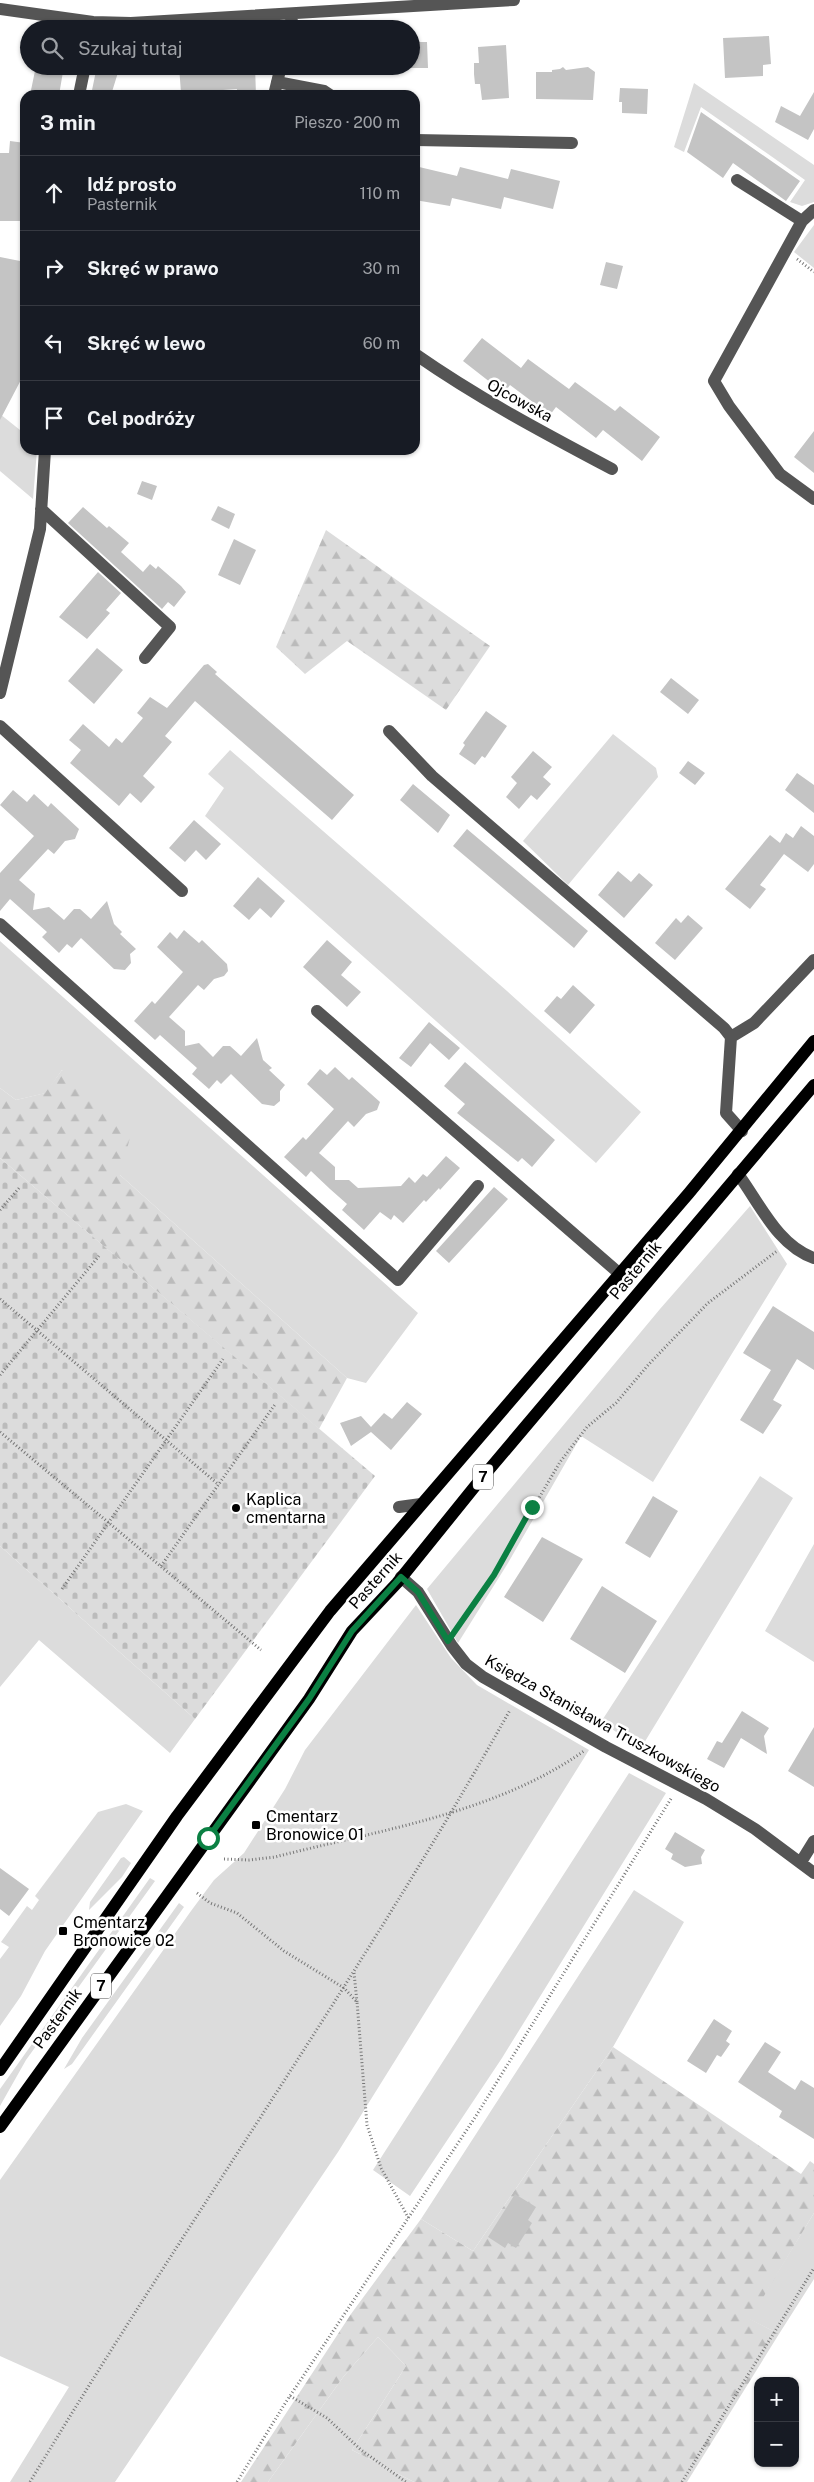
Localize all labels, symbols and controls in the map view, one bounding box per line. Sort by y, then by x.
search box [20,20,420,75]
icon: search [38,34,66,62]
text: Szukaj tutaj [78,37,183,59]
text: 3 min [40,110,96,135]
text: Pieszo · 200 m [294,113,400,132]
text: Idź prosto [87,173,177,195]
icon: ahead [40,179,68,207]
text: 110 m [359,184,400,203]
text: Pasternik [87,195,157,214]
icon: right [40,254,68,282]
text: Skręć w prawo [87,257,219,279]
text: 30 m [363,259,400,278]
icon: left [40,329,68,357]
text: Skręć w lewo [87,332,206,354]
text: 60 m [363,334,400,353]
street label: Ojcowska [484,375,556,426]
icon: arrive [40,404,68,432]
text: Cel podróży [87,407,195,429]
street label: Pasternik [606,1237,665,1303]
road number: 7 [473,1464,493,1490]
place label: Kaplica cmentarna [246,1490,326,1527]
route end [521,1496,544,1519]
marker: Kaplica cmentarna [230,1502,242,1514]
street label: Pasternik [345,1548,406,1613]
street label: Księdza Stanisława Truszkowskiego [482,1651,724,1796]
place label: Cmentarz Bronowice 01 [266,1807,364,1844]
marker: Cmentarz Bronowice 01 [250,1819,262,1831]
route start [197,1827,220,1850]
place label: Cmentarz Bronowice 02 [73,1913,174,1950]
marker: Cmentarz Bronowice 02 [57,1925,69,1937]
road number: 7 [91,1974,111,1998]
street label: Pasternik [29,1984,86,2052]
map controls [754,2377,799,2467]
button: + [754,2377,799,2422]
button: − [754,2422,799,2467]

